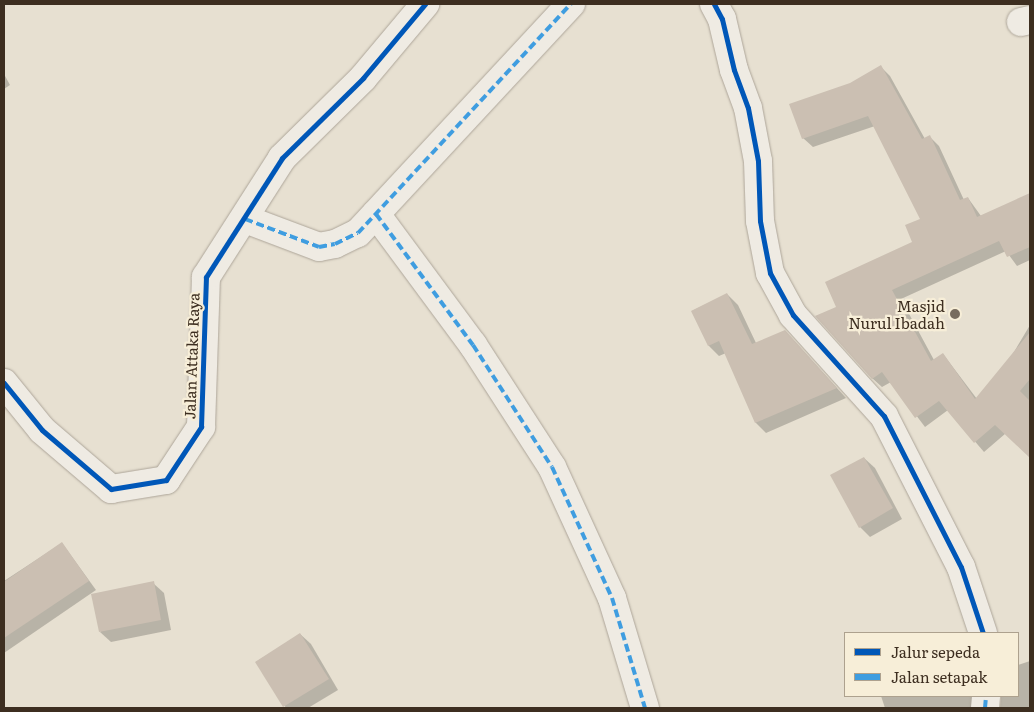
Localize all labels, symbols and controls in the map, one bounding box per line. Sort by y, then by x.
street label: Jalan Attaka Raya [180,292,202,420]
place label: Masjid Nurul Ibadah [849,296,945,331]
marker: Masjid Nurul Ibadah [949,308,961,320]
legend [844,632,1019,697]
text: Jalur sepeda [891,640,980,663]
text: Jalan setapak [891,665,987,688]

